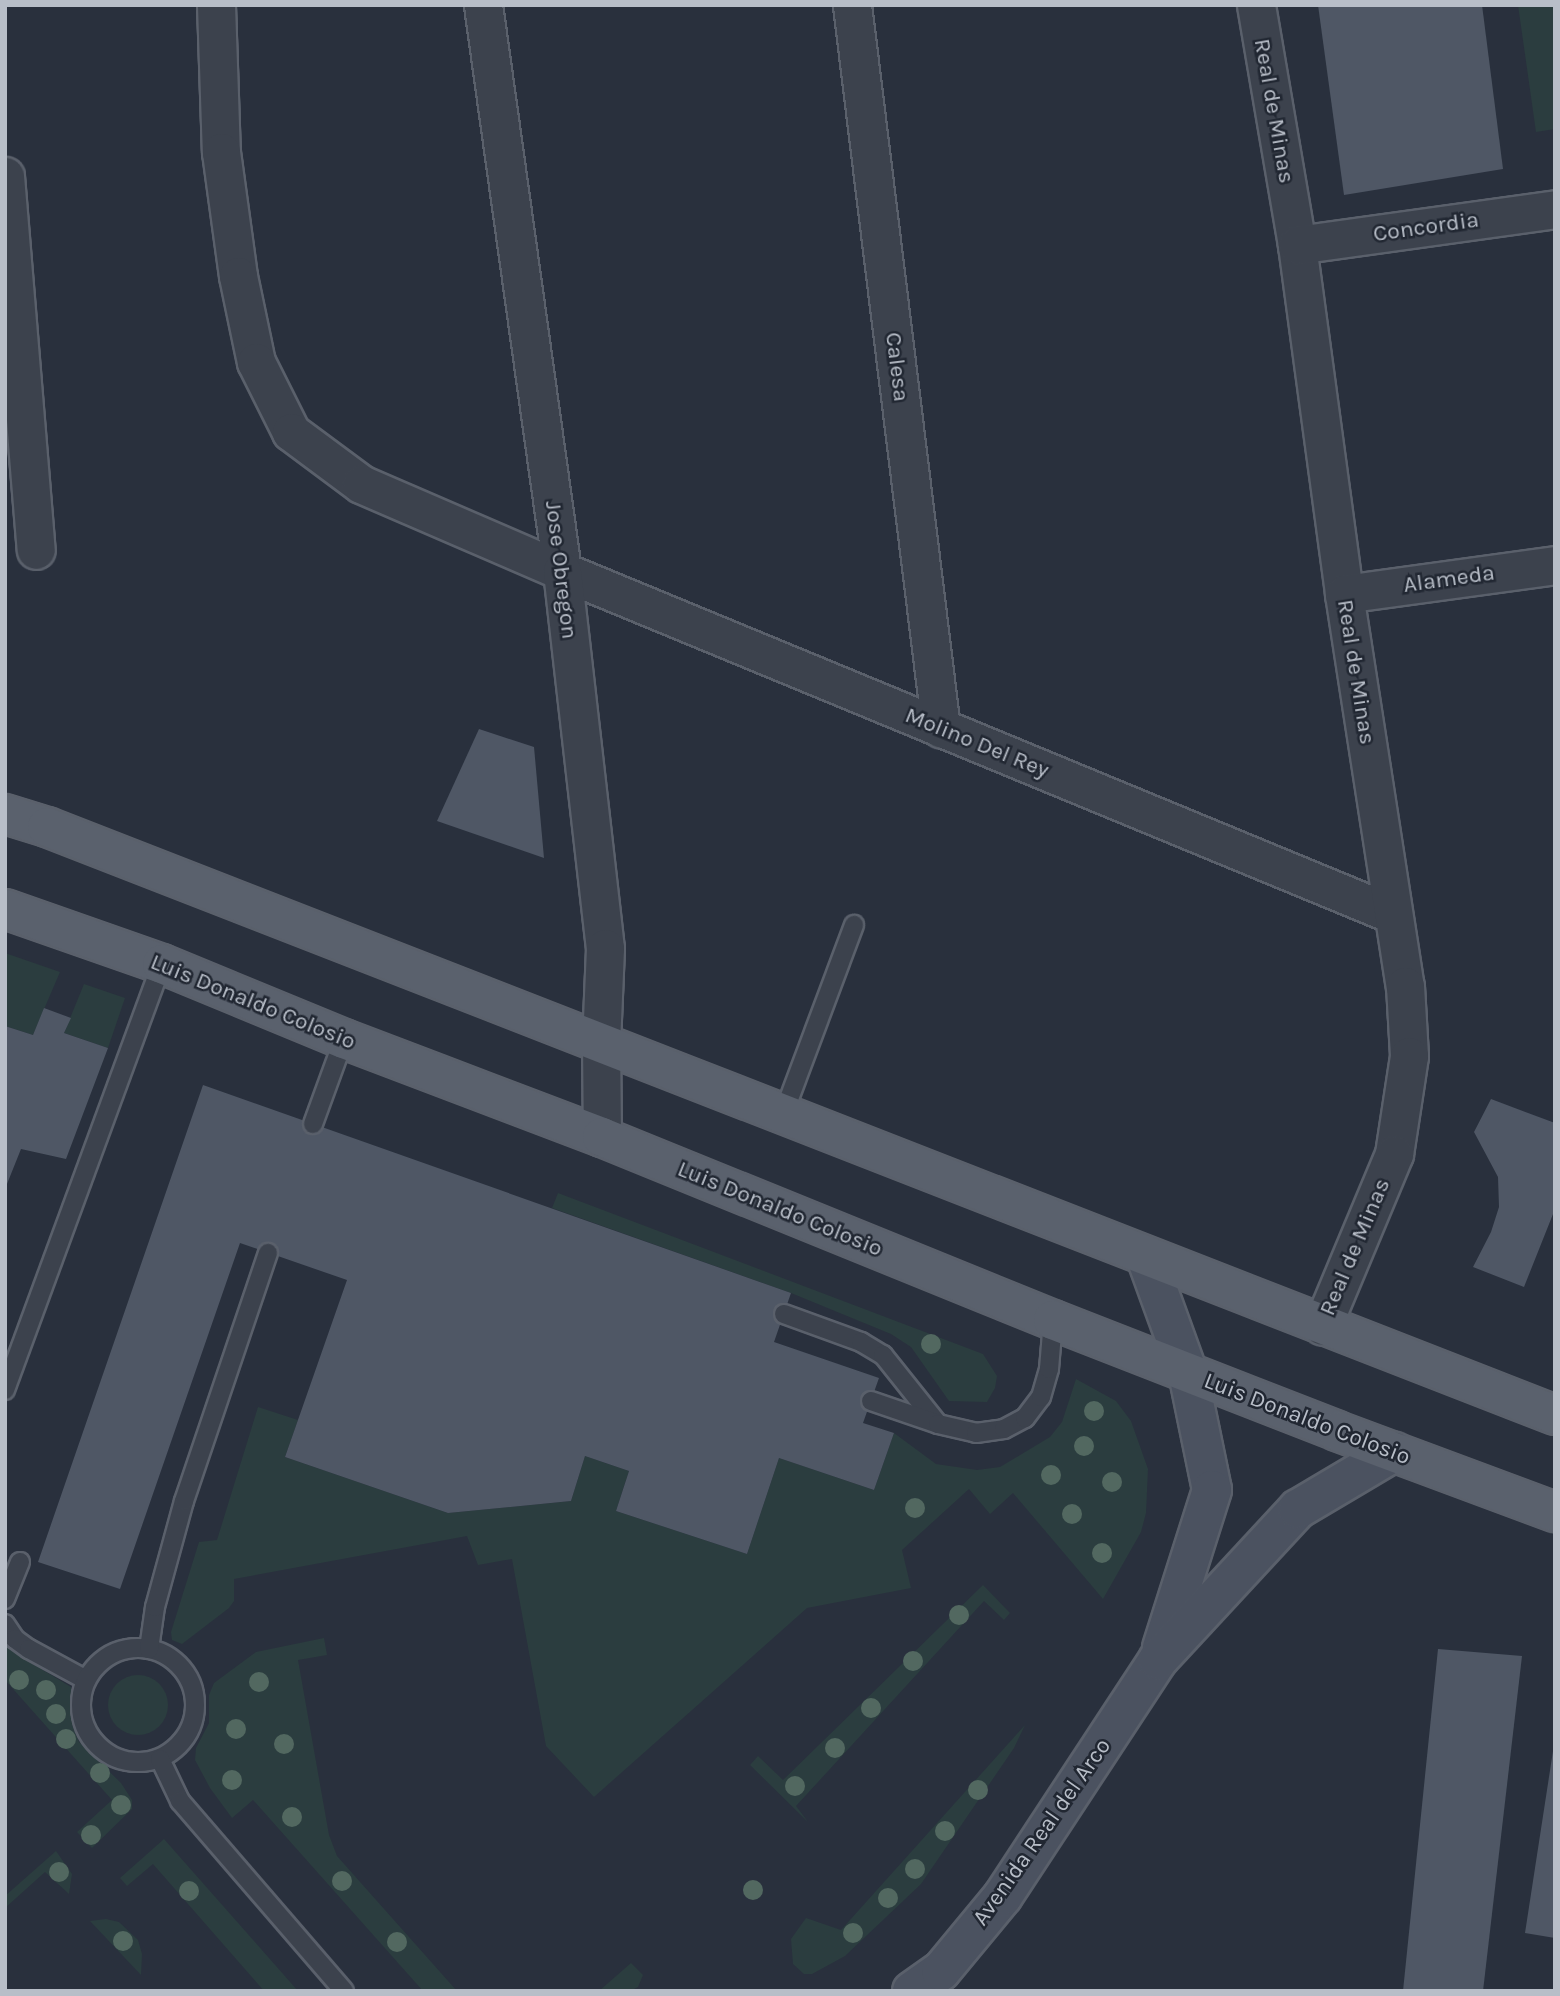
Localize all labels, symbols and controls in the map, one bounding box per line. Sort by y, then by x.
street label: Real de Minas [1248,37,1300,185]
street label: Concordia [1371,206,1481,248]
street label: Calesa [879,331,915,403]
street label: Jose Obregon [539,499,583,641]
street label: Alameda [1402,559,1496,599]
street label: Real de Minas [1331,598,1381,746]
street label: Molino Del Rey [901,702,1053,784]
street label: Luis Donaldo Colosio [146,948,360,1056]
street label: Luis Donaldo Colosio [673,1155,887,1263]
street label: Real de Minas [1314,1174,1396,1320]
street label: Luis Donaldo Colosio [1200,1367,1414,1471]
street label: Avenida Real del Arco [967,1733,1117,1931]

